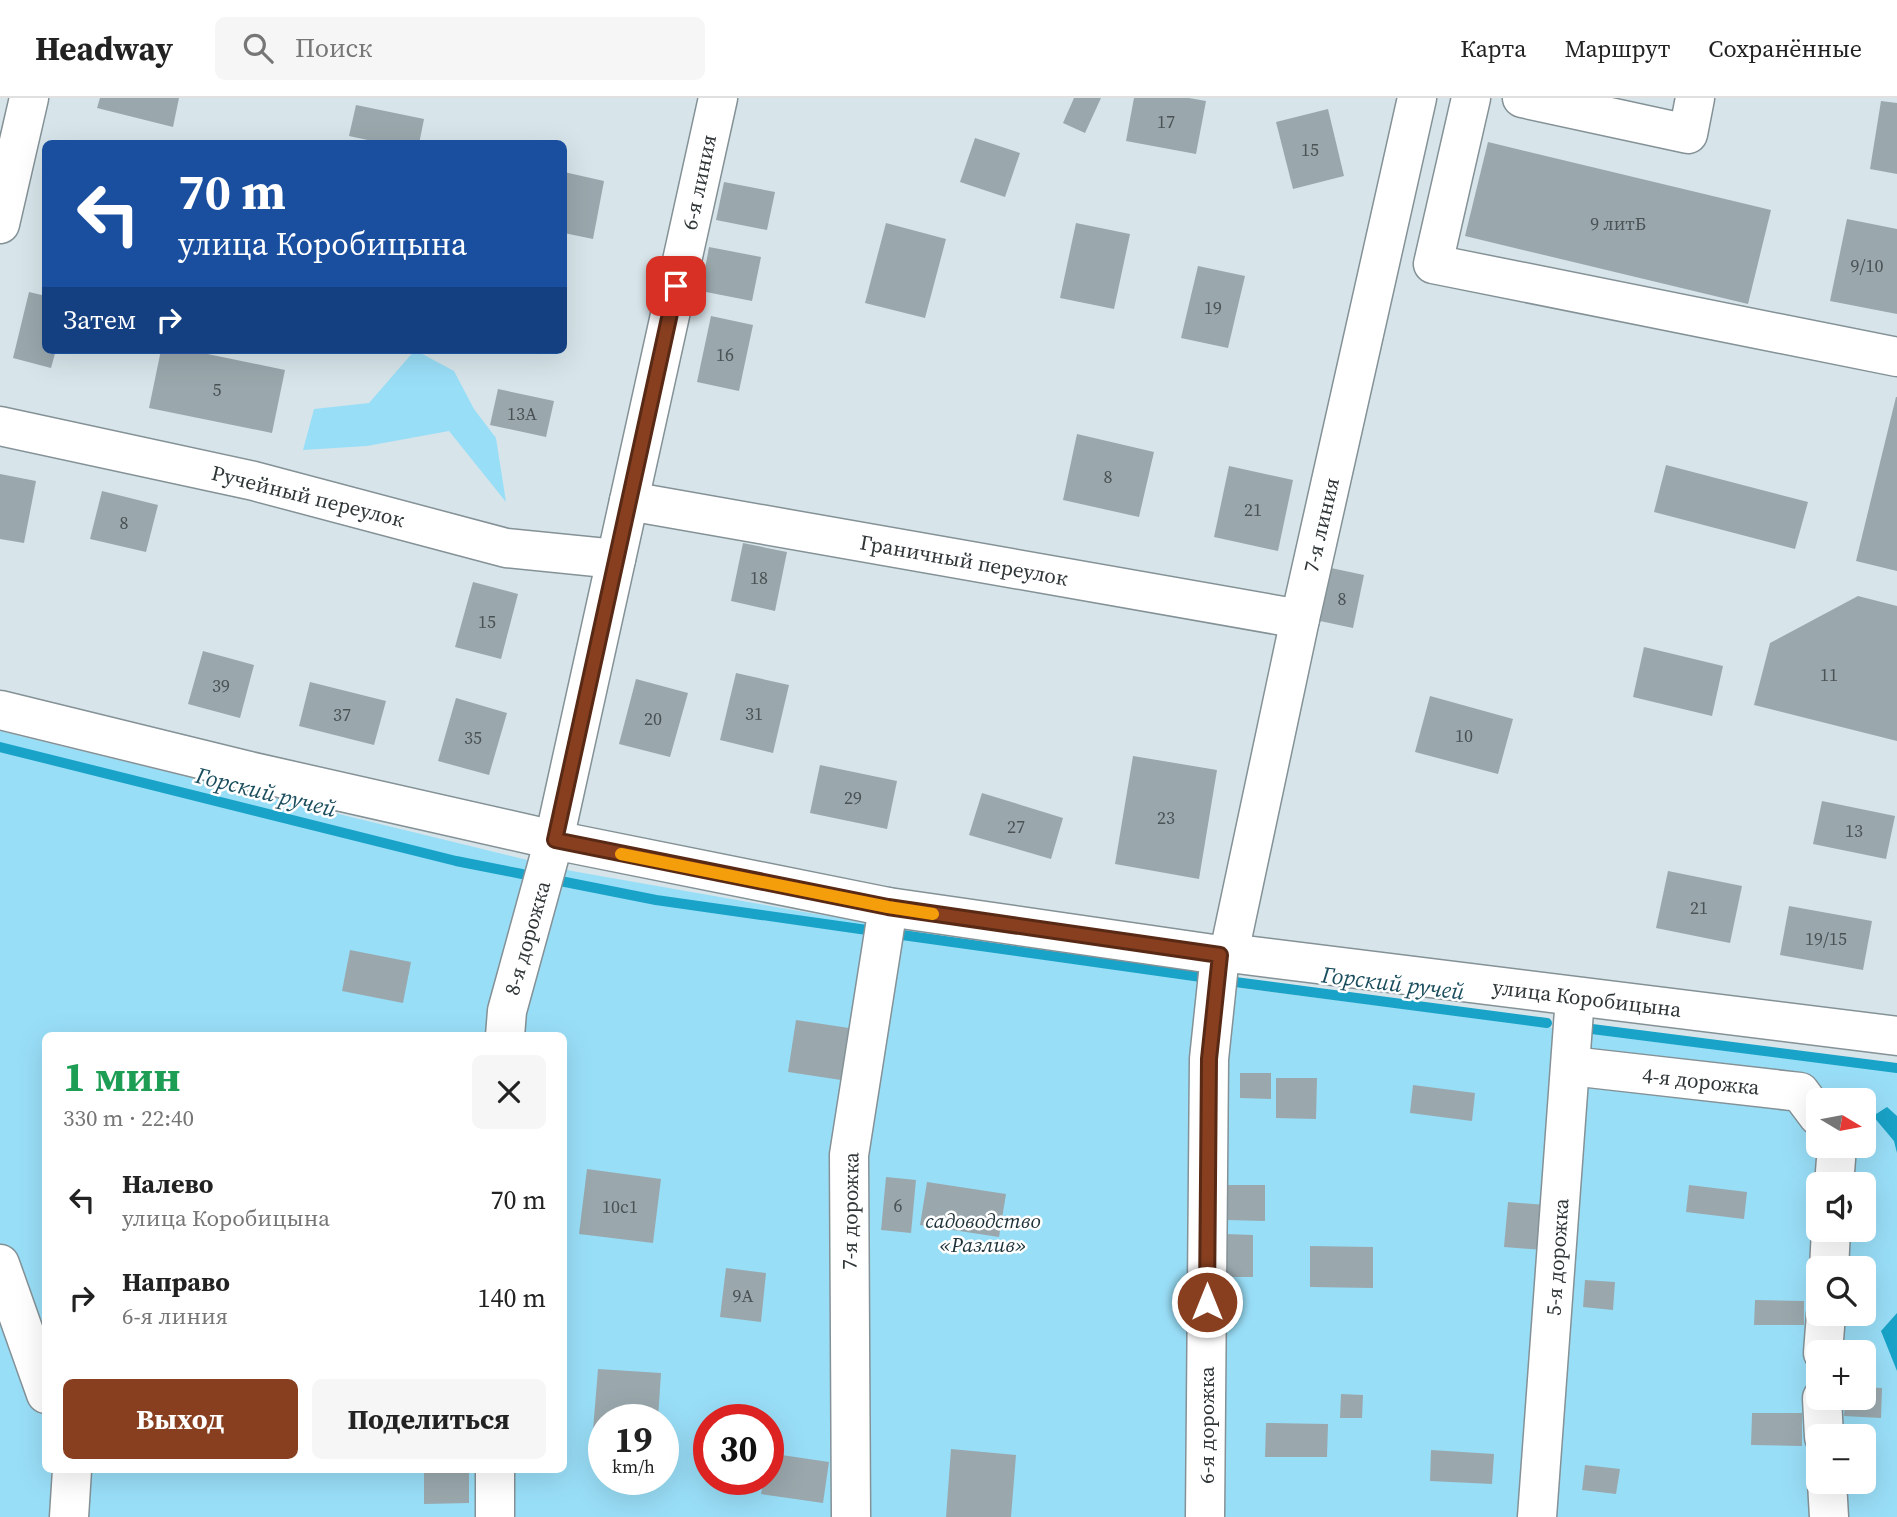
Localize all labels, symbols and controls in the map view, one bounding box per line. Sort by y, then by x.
search box [215,17,705,80]
text: Headway [35,26,173,71]
icon: search [239,29,277,67]
text: Поиск [295,30,373,66]
text: Карта [1460,32,1526,65]
text: Маршрут [1564,32,1670,65]
text: Сохранённые [1708,32,1862,65]
house number: 17 [1157,109,1175,134]
street label: 6-я линия [675,132,723,232]
house number: 15 [1301,137,1319,162]
text: 70 m [178,158,286,225]
icon: left [63,168,154,259]
house number: 9 литБ [1590,211,1646,236]
text: улица Коробицына [178,222,467,266]
house number: 9/10 [1851,253,1883,278]
pin [646,256,706,316]
icon: arrive [657,267,695,305]
house number: 19 [1204,295,1222,320]
icon: right [150,301,188,339]
text: Затем [63,302,136,338]
house number: 16 [716,342,734,367]
house number: 5 [213,377,222,402]
house number: 13А [507,401,537,426]
street label: Ручейный переулок [209,458,408,534]
house number: 8 [1104,464,1113,489]
street label: 7-я линия [1296,475,1346,575]
house number: 21 [1244,497,1262,522]
house number: 8 [120,510,129,535]
street label: Граничный переулок [858,527,1071,593]
house number: 18 [750,565,768,590]
house number: 8 [1338,586,1347,611]
house number: 15 [478,609,496,634]
house number: 11 [1820,662,1838,687]
house number: 39 [212,673,230,698]
house number: 31 [745,701,763,726]
house number: 37 [333,702,351,727]
house number: 20 [644,706,662,731]
house number: 10 [1455,723,1473,748]
house number: 35 [464,725,482,750]
water label: Горский ручей [191,759,340,825]
house number: 29 [844,785,862,810]
house number: 23 [1157,805,1175,830]
house number: 27 [1007,814,1025,839]
house number: 13 [1845,818,1863,843]
street label: 8-я дорожка [497,877,557,999]
house number: 21 [1690,895,1708,920]
house number: 19/15 [1805,926,1847,951]
water label: Горский ручей [1319,958,1466,1008]
street label: улица Коробицына [1491,972,1683,1024]
text: 1 мин [63,1047,180,1105]
button: close [472,1055,546,1129]
street label: 4-я дорожка [1641,1060,1761,1102]
north arrow [1806,1088,1876,1158]
map controls [1806,1088,1876,1494]
text: 330 m · 22:40 [63,1102,194,1134]
street label: 7-я дорожка [834,1152,866,1270]
text: Налево [122,1166,213,1202]
button: sound [1806,1172,1876,1242]
icon: left [63,1181,101,1219]
text: 70 m [491,1182,546,1218]
house number: 6 [894,1193,903,1218]
house number: 10с1 [602,1194,638,1219]
street label: 5-я дорожка [1538,1197,1576,1317]
text: улица Коробицына [122,1202,330,1234]
park label: садоводство «Разлив» [925,1206,1041,1259]
button: search [1806,1256,1876,1326]
text: Направо [122,1264,230,1300]
position arrow [1170,1265,1244,1339]
icon: right [63,1279,101,1317]
text: 140 m [478,1280,546,1316]
house number: 9А [733,1283,754,1308]
text: 6-я линия [122,1300,228,1332]
button: + [1806,1340,1876,1410]
street label: 6-я дорожка [1192,1366,1221,1484]
button: Выход [63,1379,298,1459]
button: Поделиться [312,1379,546,1459]
speed limit sign: 30 [693,1404,784,1495]
text: 19 [615,1416,652,1464]
button: − [1806,1424,1876,1494]
text: km/h [612,1454,655,1479]

